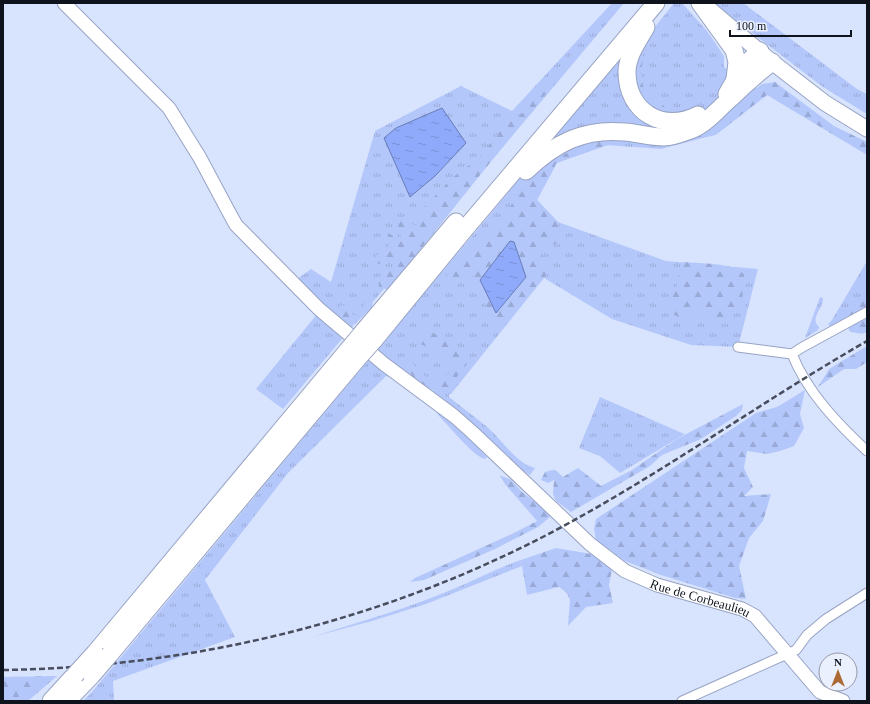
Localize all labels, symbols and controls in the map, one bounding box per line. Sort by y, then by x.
scale bar [730,12,851,38]
text: 100 m [736,19,767,33]
street label: Rue de Corbeaulieu [648,576,754,620]
north arrow [818,652,858,692]
text: N [834,656,842,668]

